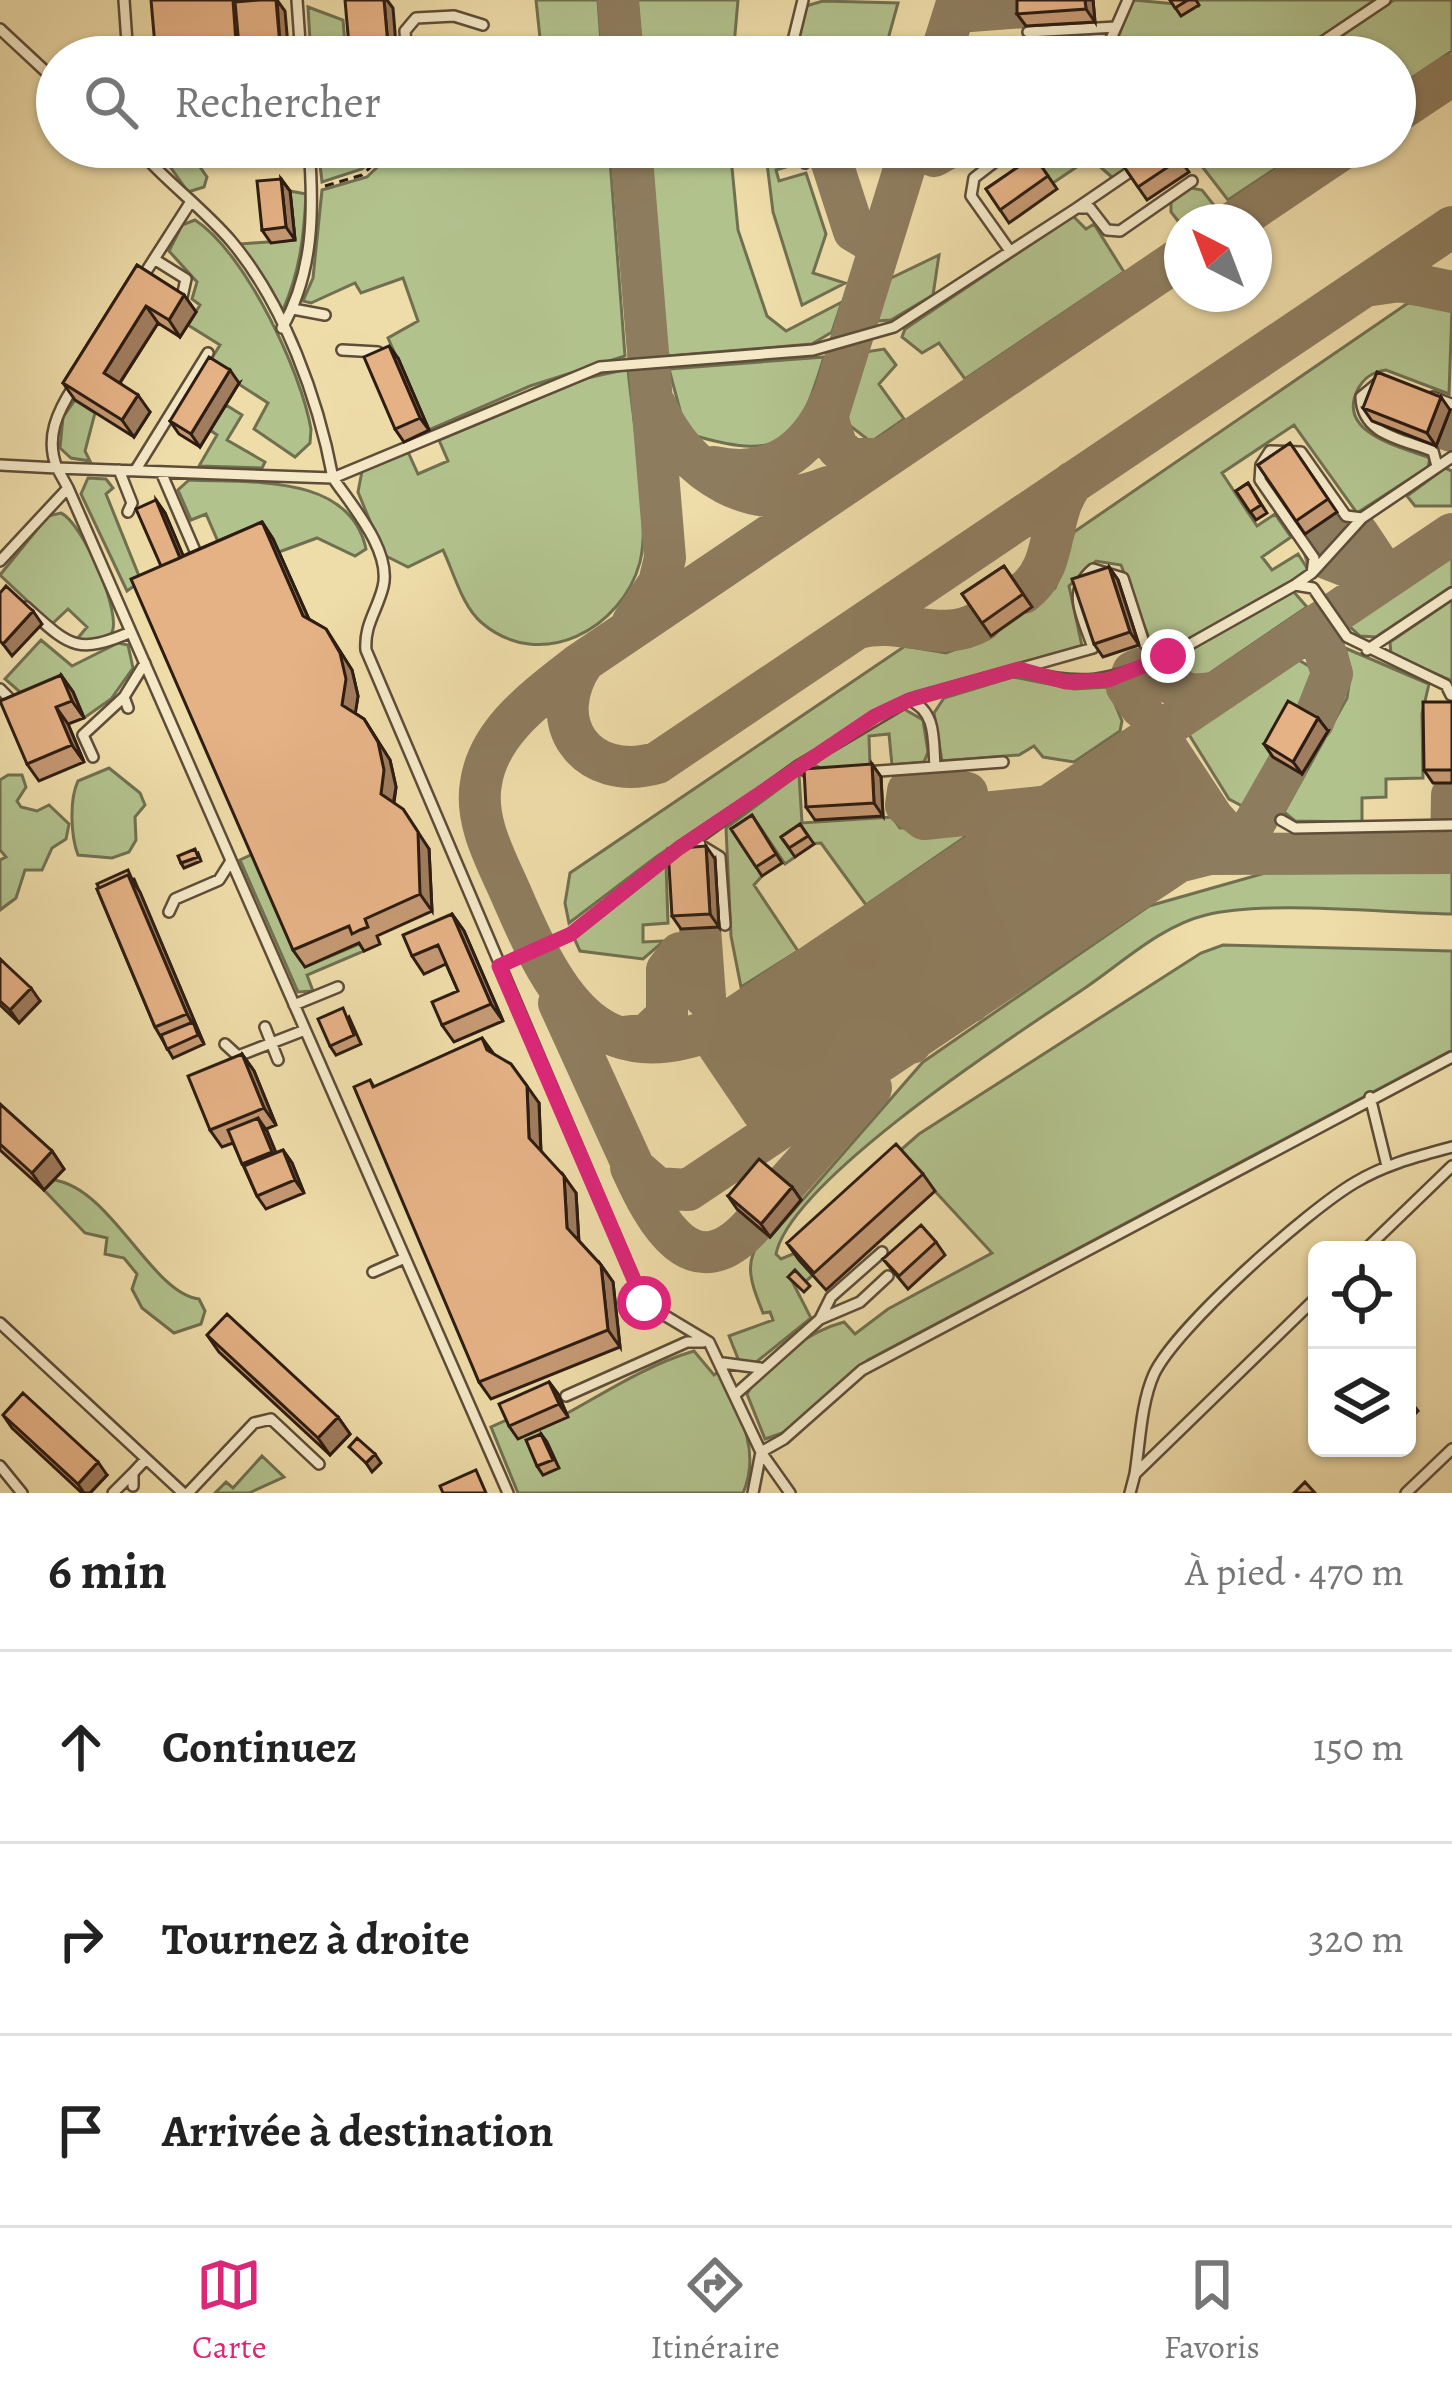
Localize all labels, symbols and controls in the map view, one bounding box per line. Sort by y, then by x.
search box [36,36,1416,168]
icon: search [78,69,144,135]
text: Rechercher [174,71,381,133]
north arrow [1164,204,1272,312]
route end [1141,629,1195,683]
map controls [1308,1241,1416,1457]
button: locate [1308,1241,1416,1349]
route start [617,1276,671,1330]
button: layers [1308,1349,1416,1457]
text: 6 min [48,1536,167,1606]
text: À pied · 470 m [1185,1545,1404,1598]
icon: ahead [48,1714,114,1780]
text: Continuez [162,1716,357,1778]
text: 150 m [1313,1720,1404,1773]
icon: right [48,1906,114,1972]
text: Tournez à droite [162,1908,470,1970]
text: 320 m [1308,1912,1404,1965]
icon: arrive [48,2098,114,2164]
text: Arrivée à destination [162,2100,554,2162]
tab: Carte [192,2252,266,2369]
tab: Itinéraire [651,2252,780,2369]
tab: Favoris [1164,2252,1260,2369]

